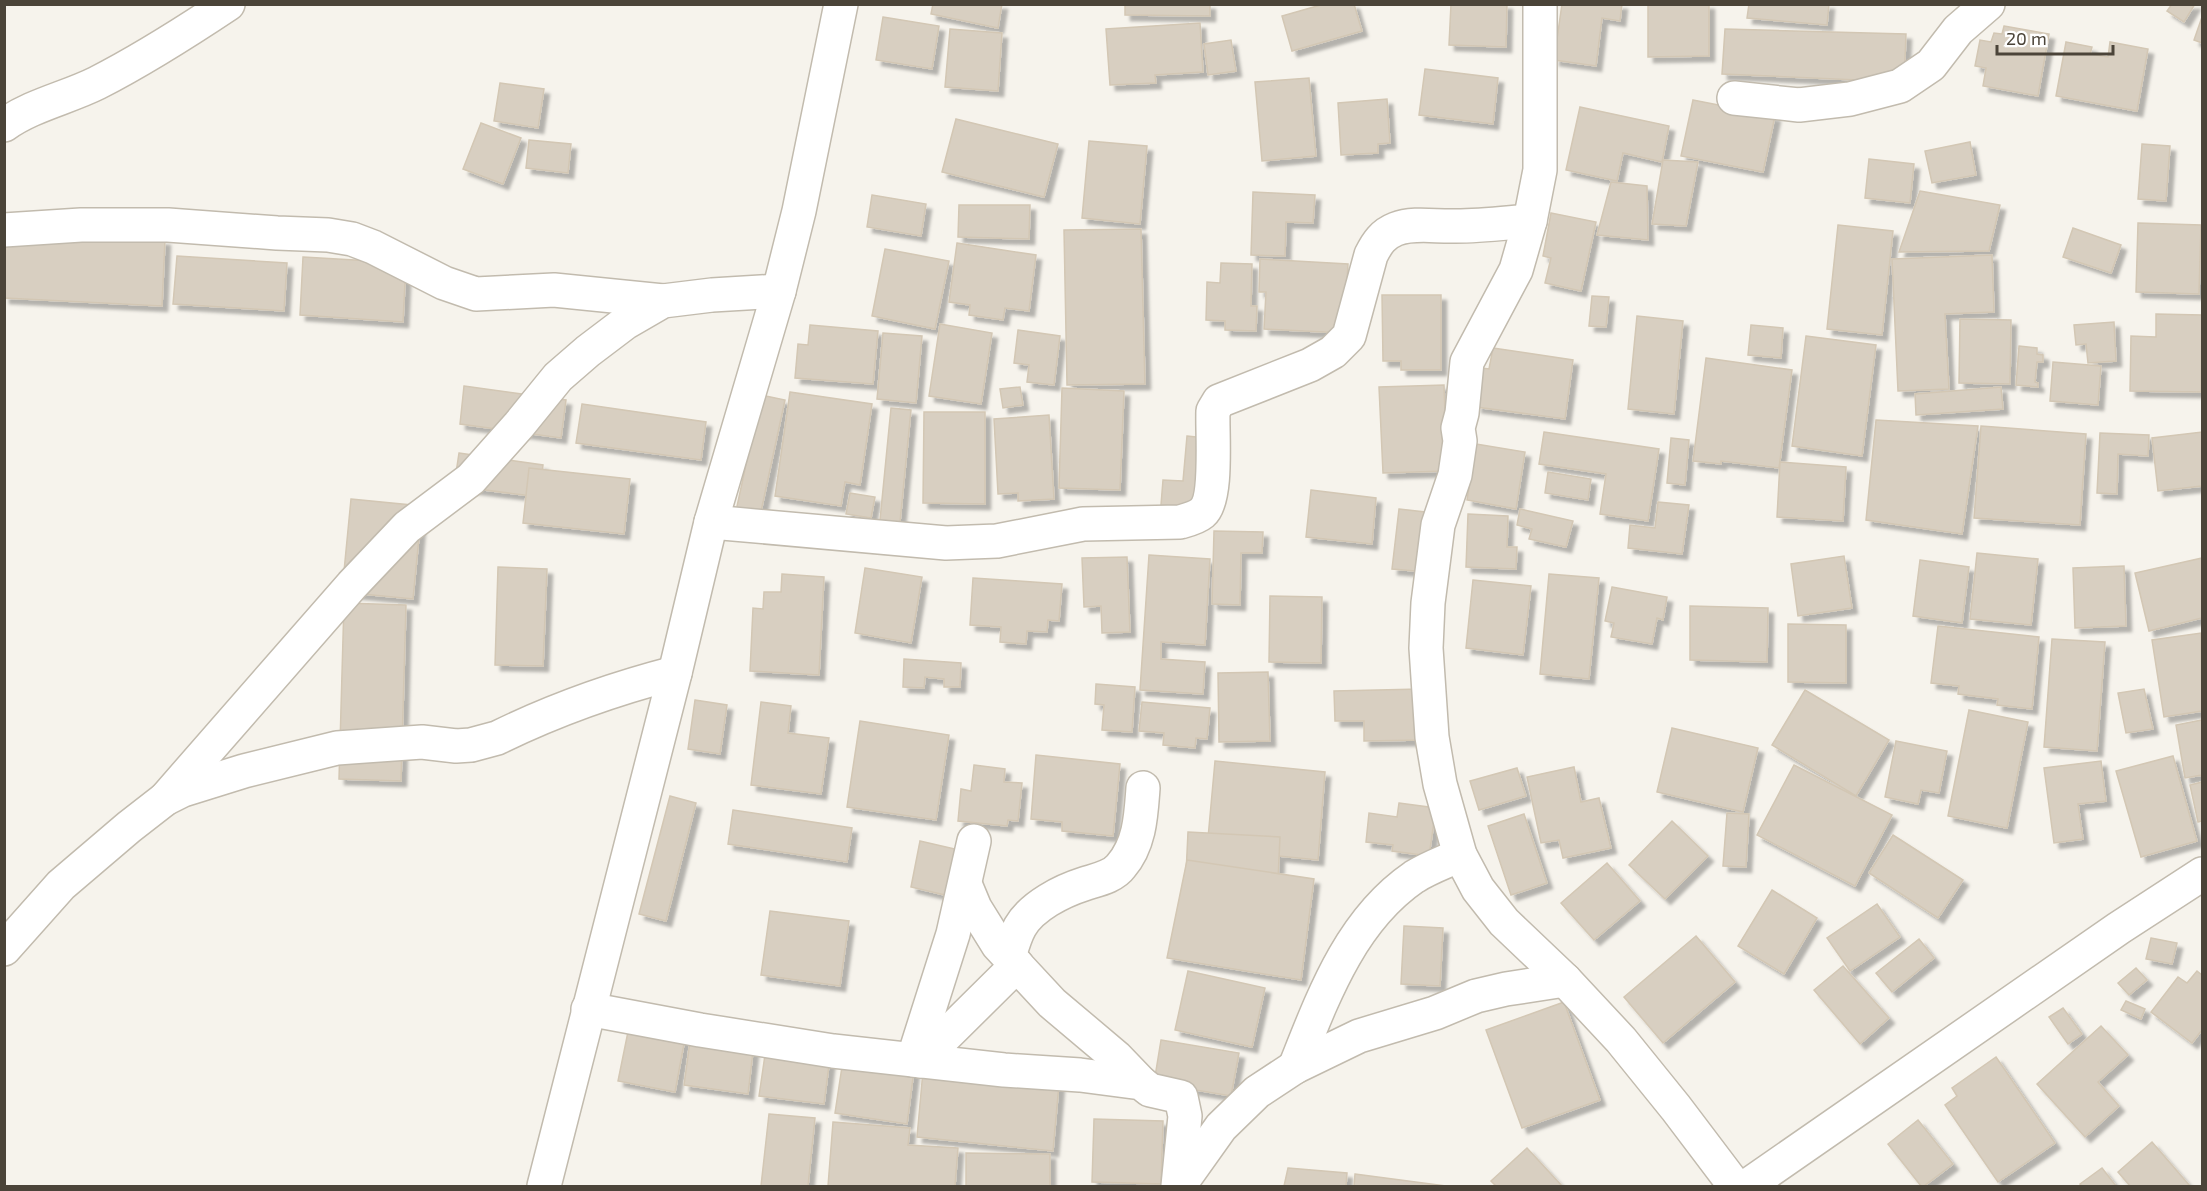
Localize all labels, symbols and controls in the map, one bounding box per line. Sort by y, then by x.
scale bar [1997,18,2112,56]
text: 20 m [2006,27,2047,49]

